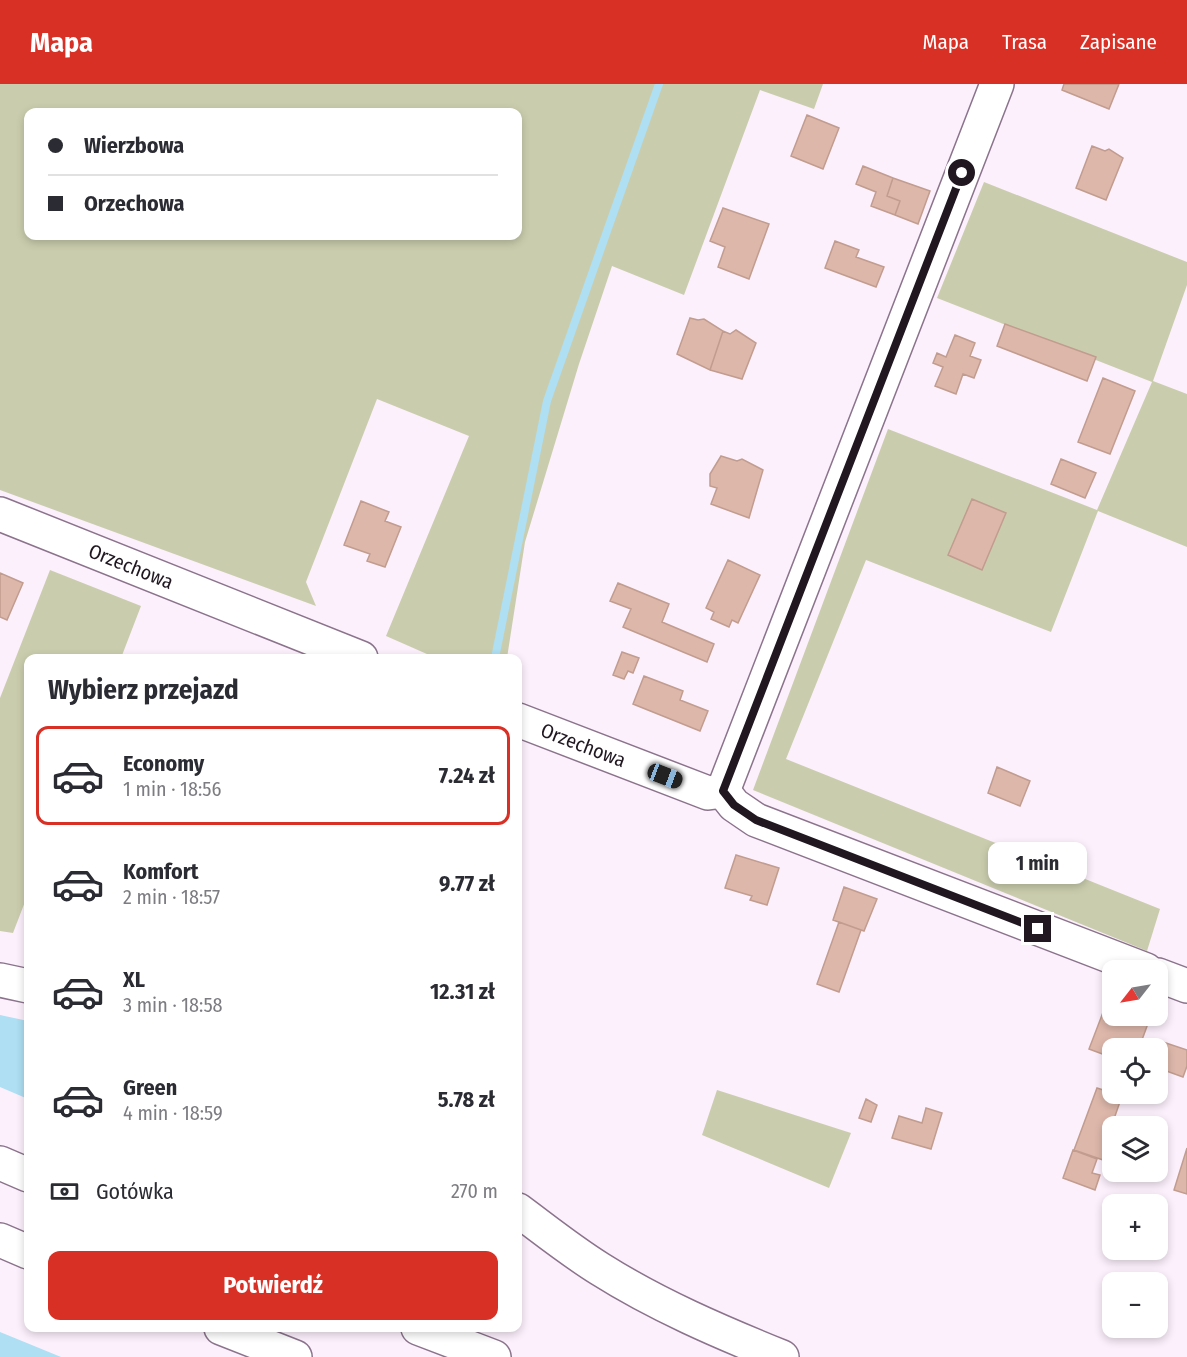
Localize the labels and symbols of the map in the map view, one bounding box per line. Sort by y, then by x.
route start [948,159,975,186]
street label: Orzechowa [85,539,177,594]
street label: Orzechowa [537,718,629,772]
car [645,761,685,791]
callout: 1 min [988,842,1088,884]
route end [1024,915,1051,942]
north arrow [1102,960,1168,1026]

